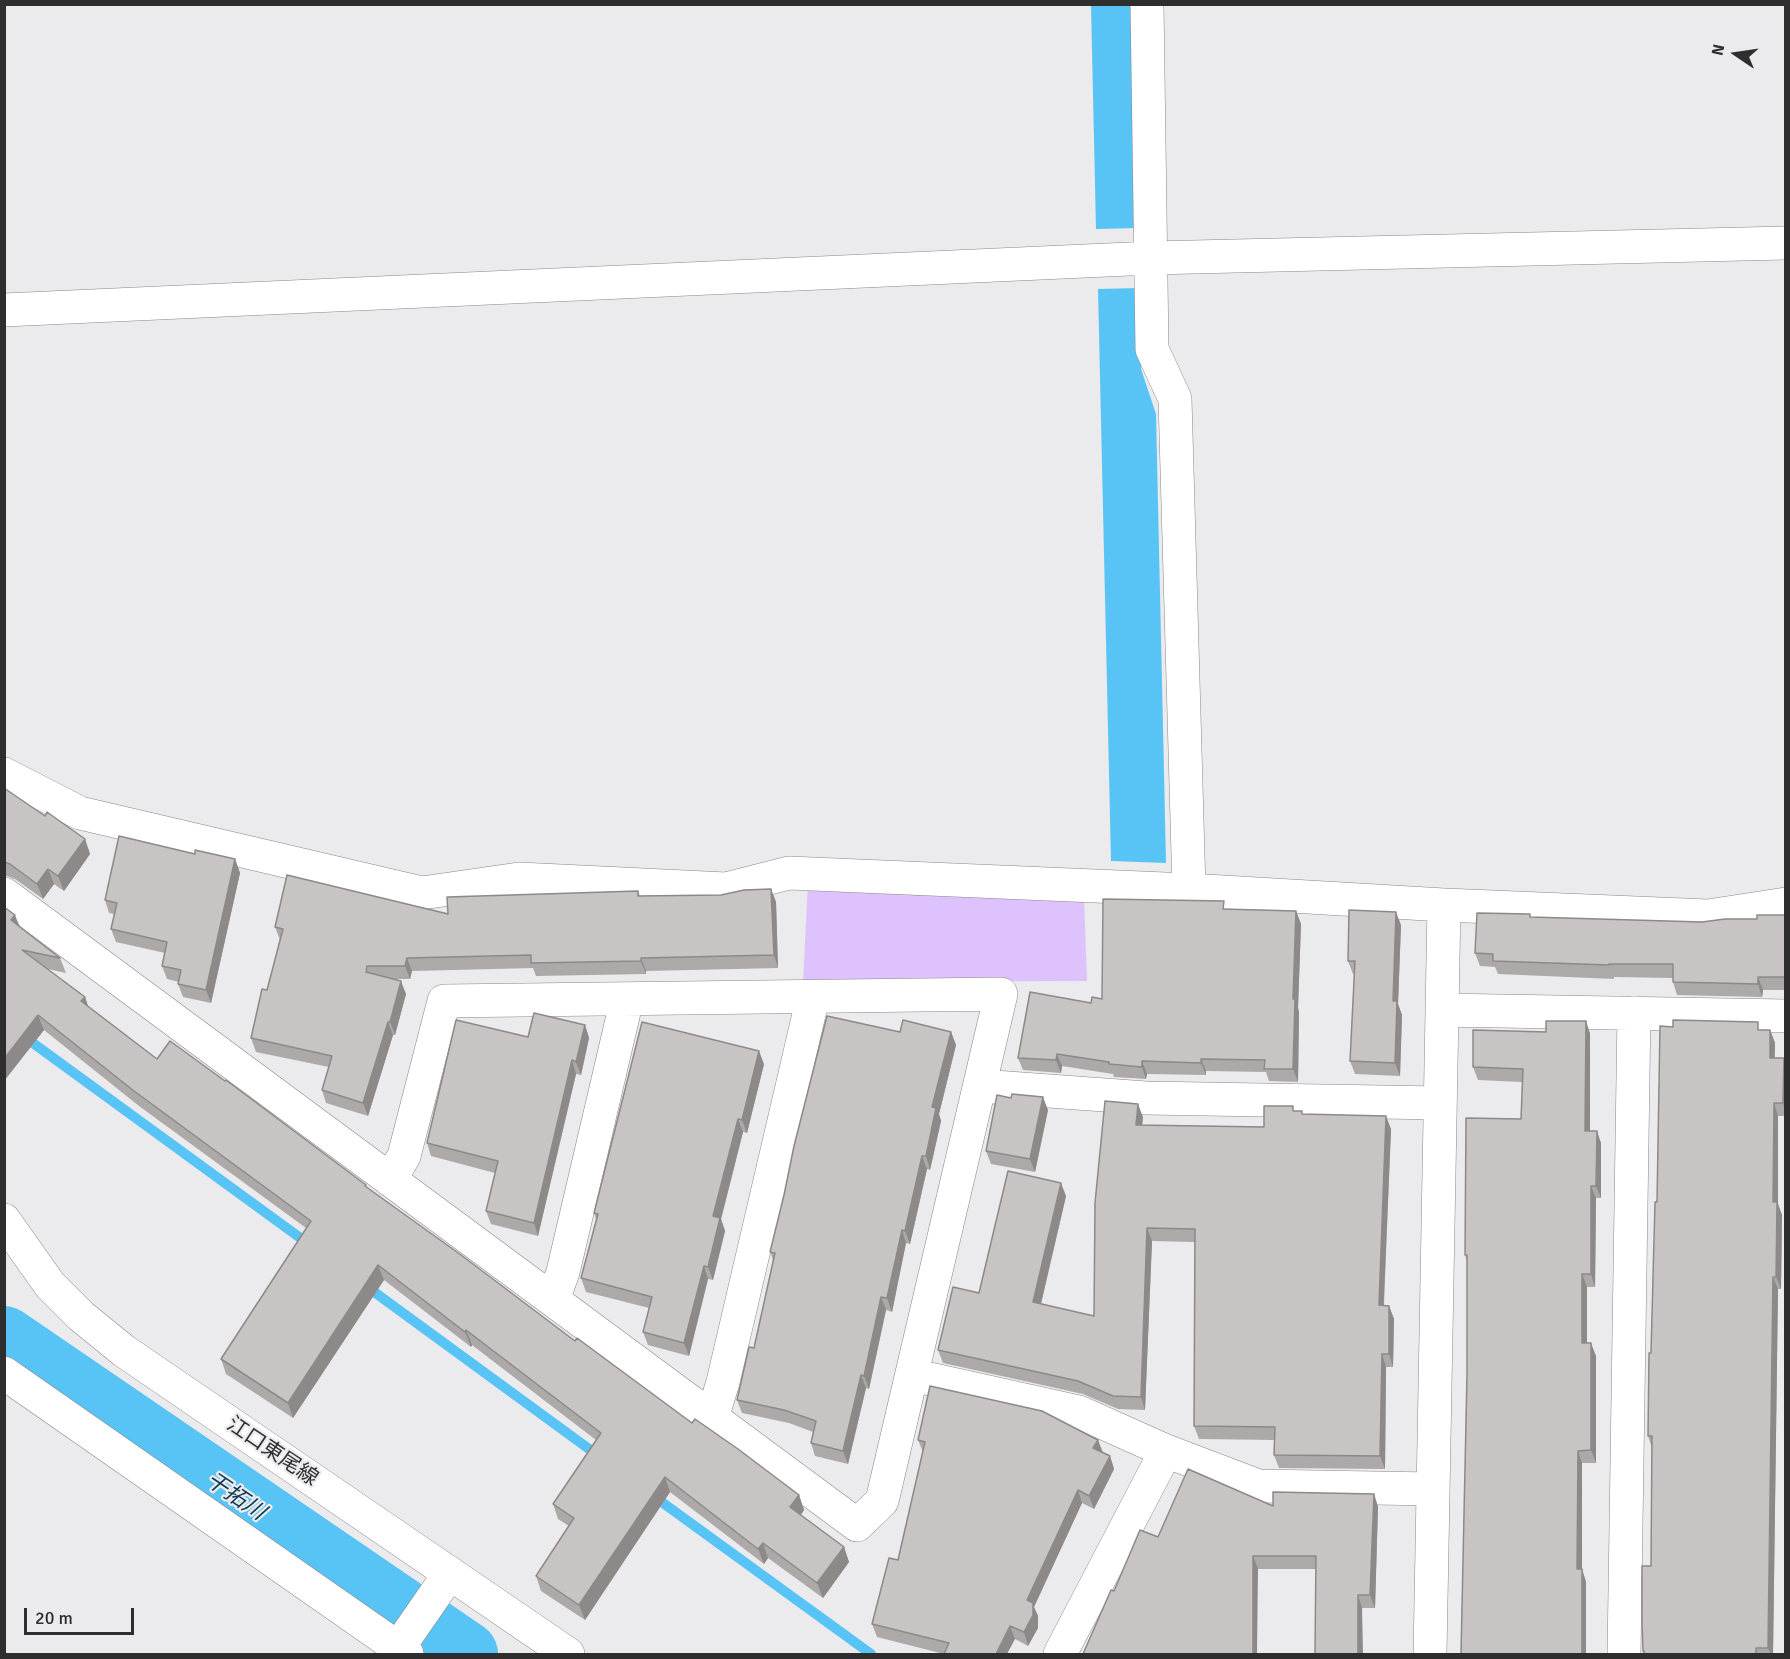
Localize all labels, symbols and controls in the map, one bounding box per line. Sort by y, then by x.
north arrow [1706,24,1766,84]
text: N [1707,42,1729,58]
street label: 江口東尾線 [221,1412,323,1492]
water label: 干拓川 [200,1468,270,1526]
scale bar [27,1596,136,1634]
text: 20 m [35,1607,73,1629]

